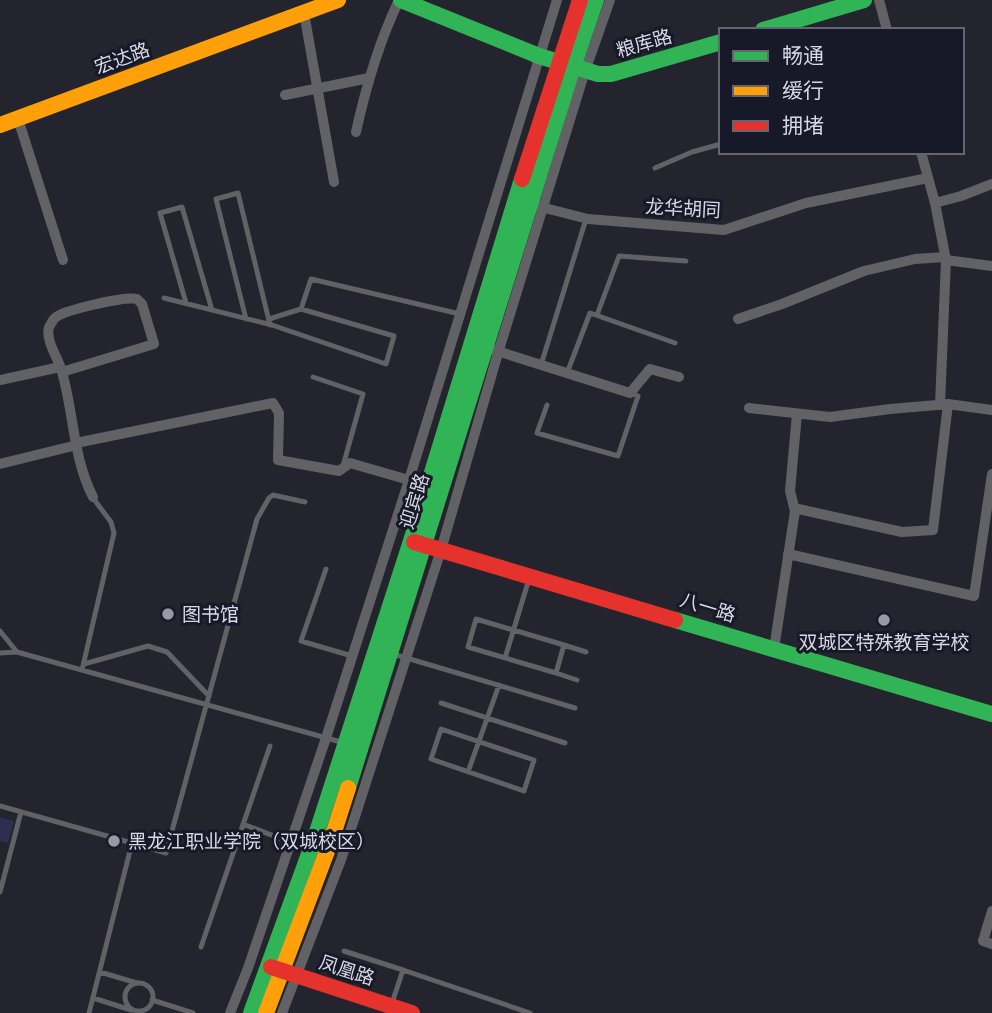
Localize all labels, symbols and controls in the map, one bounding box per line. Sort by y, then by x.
street label: 粮库路 [614,25,674,61]
legend [719,28,964,154]
street label: 宏达路 [91,38,153,78]
text: 畅通 [782,43,824,68]
text: 缓行 [782,78,824,103]
text: 拥堵 [782,113,824,138]
street label: 龙华胡同 [644,195,722,221]
street label: 迎宾路 [395,471,433,531]
street label: 八一路 [678,588,738,626]
place label: 图书馆 [182,603,239,625]
marker: 图书馆 [160,606,176,622]
marker: 双城区特殊教育学校 [876,612,892,628]
place label: 双城区特殊教育学校 [798,631,970,653]
place label: 黑龙江职业学院（双城校区） [128,830,375,852]
marker: 黑龙江职业学院（双城校区） [106,833,122,849]
street label: 凤凰路 [316,951,378,989]

